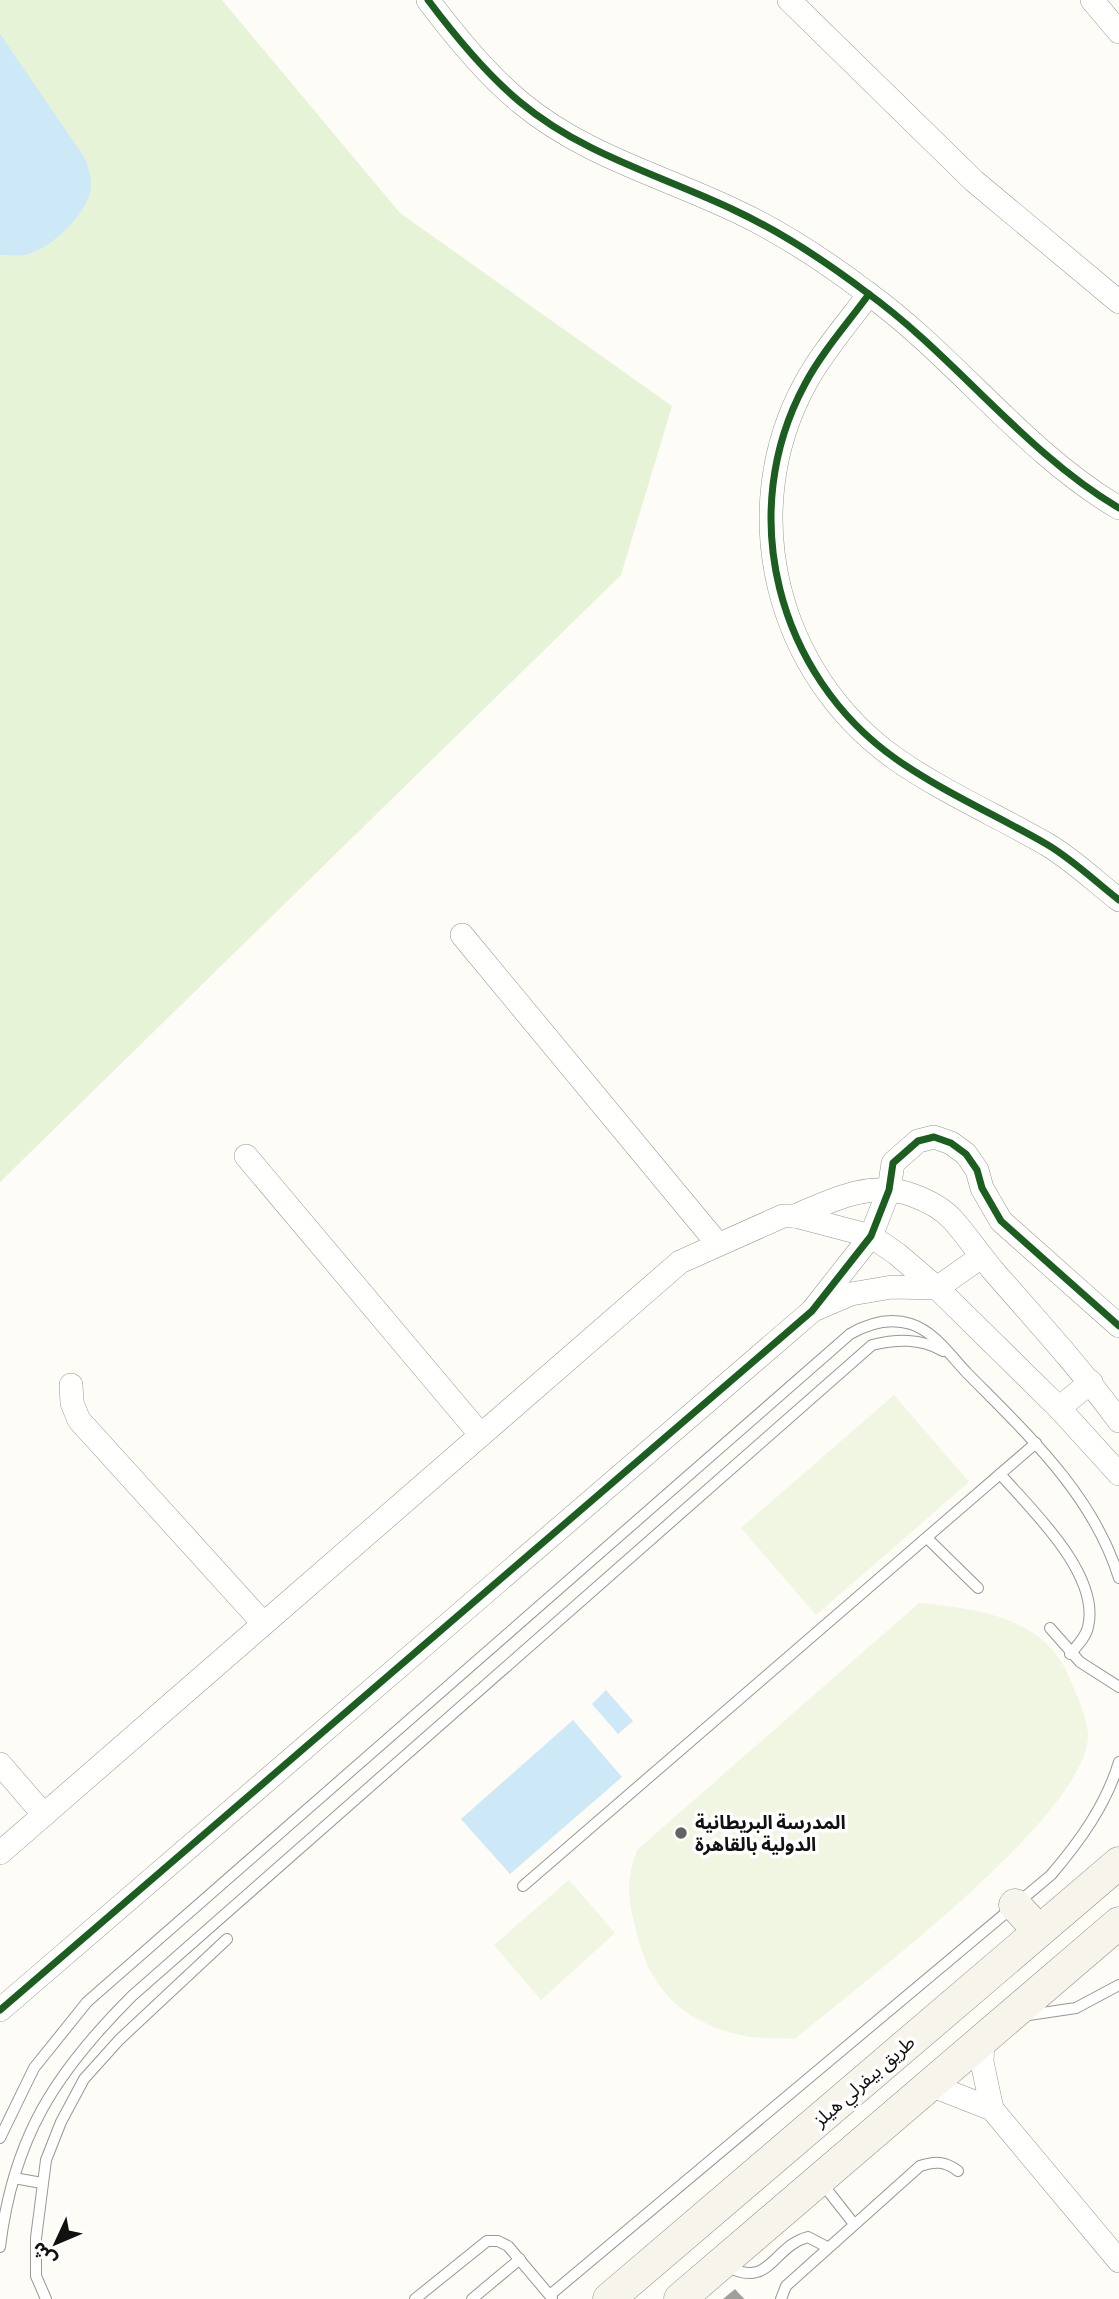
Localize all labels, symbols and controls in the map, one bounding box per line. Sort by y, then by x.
place label: المدرسة البريطانية الدولية بالقاهرة [695,1811,846,1856]
marker: المدرسة البريطانية الدولية بالقاهرة [673,1825,689,1841]
street label: طريق بيفرلي هيلز [808,2030,922,2135]
north arrow [21,2208,91,2278]
text: ش [27,2237,61,2272]

